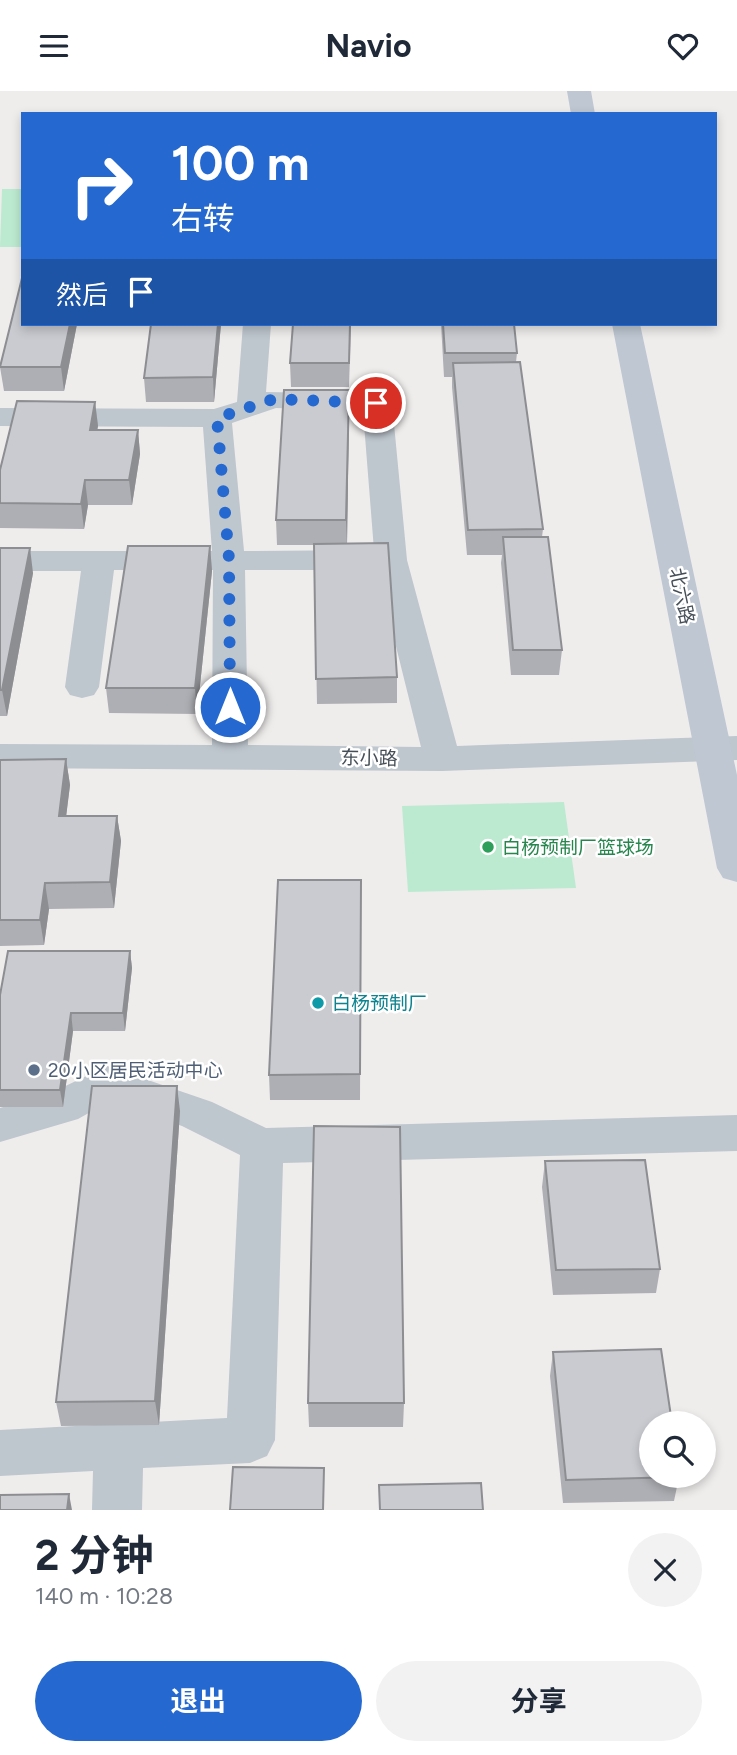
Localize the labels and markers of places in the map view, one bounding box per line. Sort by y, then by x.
pin [346,373,406,433]
place label: 白杨预制厂篮球场 [502,836,654,859]
marker: 白杨预制厂篮球场 [480,839,496,855]
place label: 白杨预制厂 [332,992,427,1015]
marker: 白杨预制厂 [310,995,326,1011]
place label: 20小区居民活动中心 [48,1059,223,1082]
marker: 20小区居民活动中心 [26,1062,42,1078]

